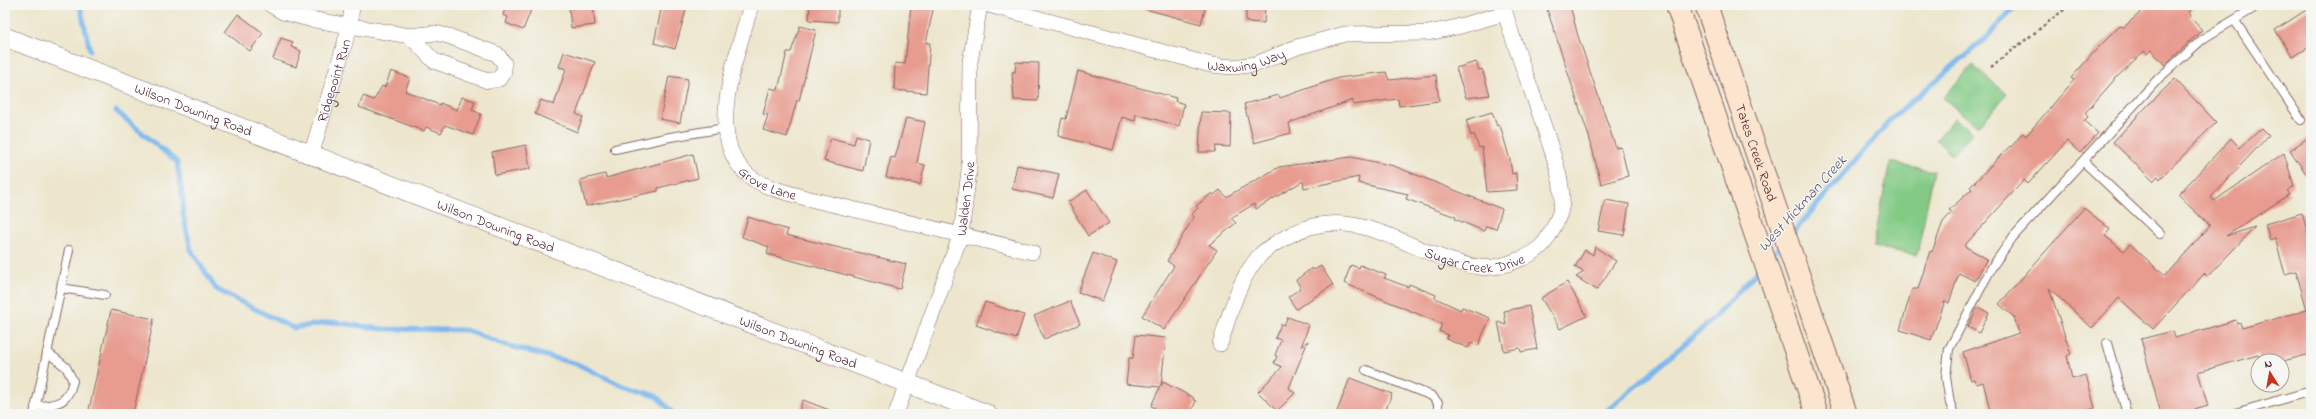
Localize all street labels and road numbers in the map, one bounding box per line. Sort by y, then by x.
street label: Ridgepoint Run [313,37,358,125]
street label: Waxwing Way [1206,44,1289,79]
street label: Wilson Downing Road [131,79,255,143]
street label: Tates Creek Road [1729,101,1782,205]
street label: Walden Drive [952,161,981,237]
street label: Grove Lane [733,162,799,207]
street label: Wilson Downing Road [434,195,558,259]
street label: Sugar Creek Drive [1421,243,1529,280]
street label: Wilson Downing Road [736,311,860,375]

